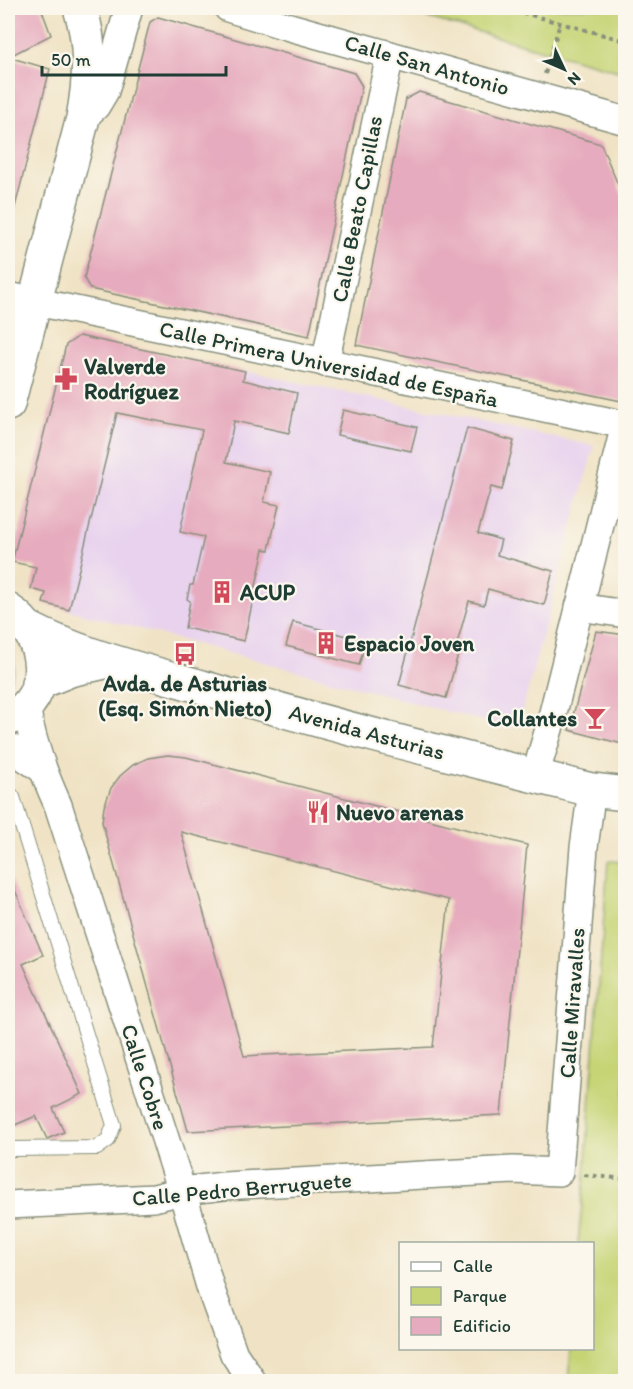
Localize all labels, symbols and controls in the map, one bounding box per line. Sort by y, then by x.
street label: Calle San Antonio [342,29,512,101]
scale bar [42,39,226,77]
north arrow [534,39,594,99]
text: 50 m [51,49,91,71]
text: N [564,69,585,90]
street label: Calle Beato Capillas [326,113,388,305]
street label: Calle Primera Universidad de España [157,315,501,413]
place label: Valverde Rodríguez [84,353,179,405]
pharmacy icon: Valverde Rodríguez [53,366,79,392]
building icon: ACUP [209,579,235,605]
place label: ACUP [239,579,296,606]
building icon: Espacio Joven [313,630,339,656]
place label: Espacio Joven [344,630,475,657]
bus stop icon: Avda. de Asturias (Esq. Simón Nieto) [172,641,198,667]
place label: Avda. de Asturias (Esq. Simón Nieto) [98,670,272,722]
street label: Avenida Asturias [286,698,448,766]
place label: Collantes [487,705,577,732]
bar icon: Collantes [582,705,608,731]
restaurant icon: Nuevo arenas [305,799,331,825]
place label: Nuevo arenas [336,799,464,826]
street label: Calle Miravalles [553,927,591,1079]
street label: Calle Cobre [115,1021,175,1133]
street label: Calle Pedro Berruguete [131,1166,353,1212]
legend [399,1242,594,1350]
text: Calle [453,1255,493,1277]
text: Parque [453,1285,507,1307]
text: Edificio [453,1315,511,1337]

